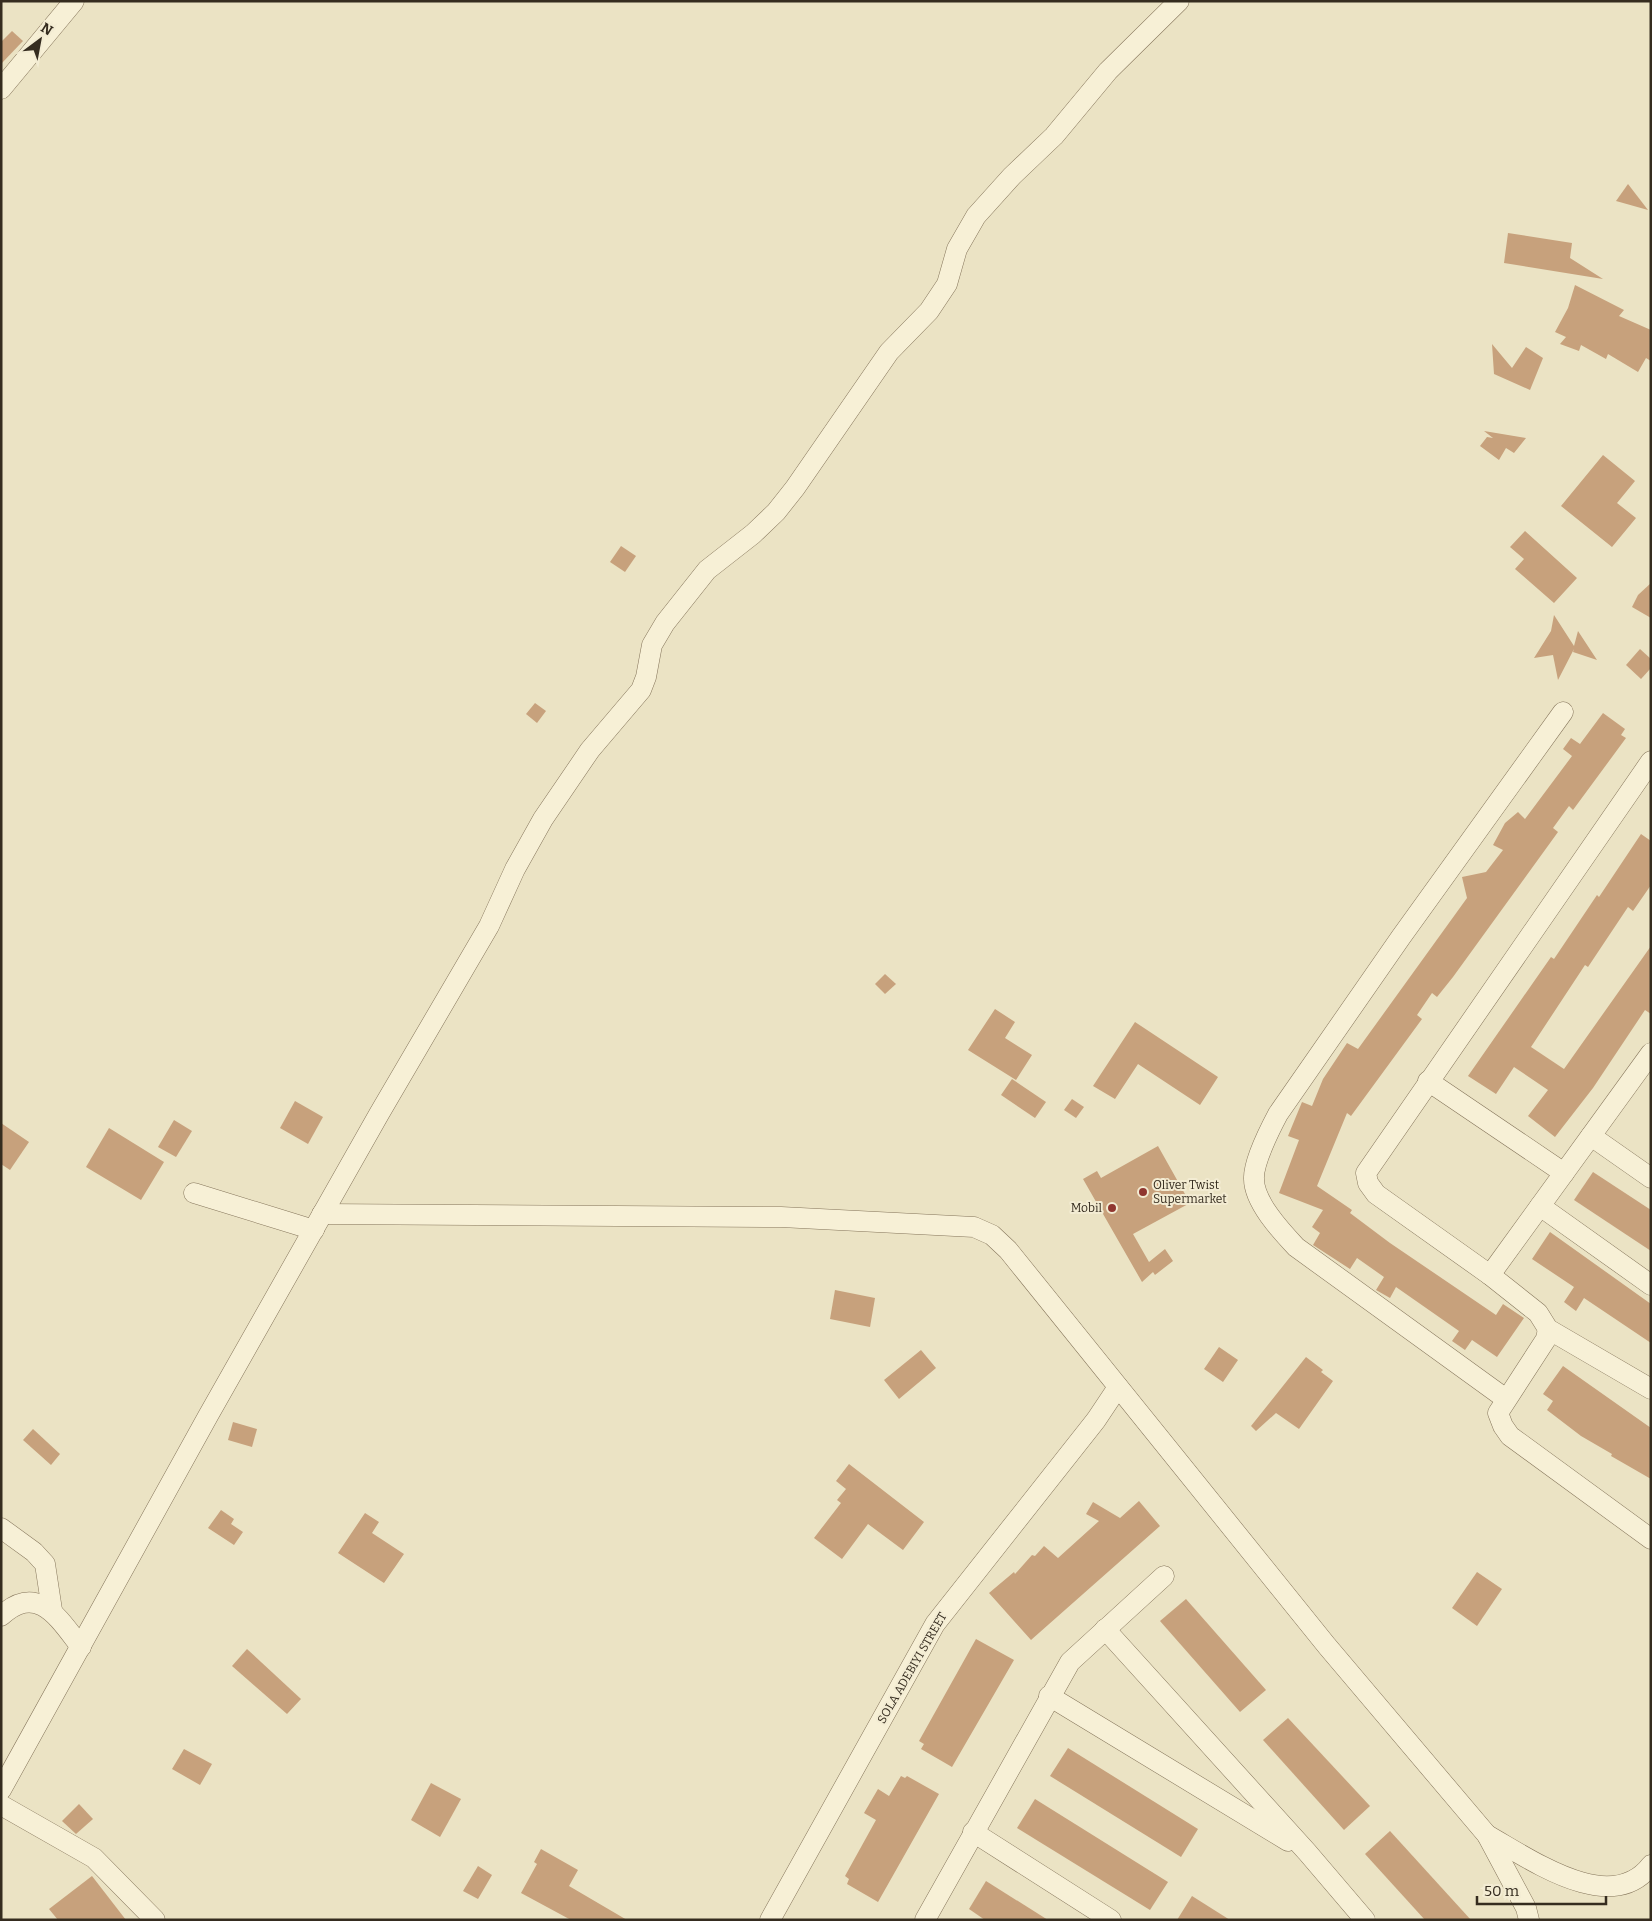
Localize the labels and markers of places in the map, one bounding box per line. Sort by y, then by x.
place label: Oliver Twist Supermarket [1153,1178,1227,1206]
marker: Oliver Twist Supermarket [1137,1186,1149,1198]
place label: Mobil [1071,1201,1103,1215]
marker: Mobil [1106,1202,1118,1214]

